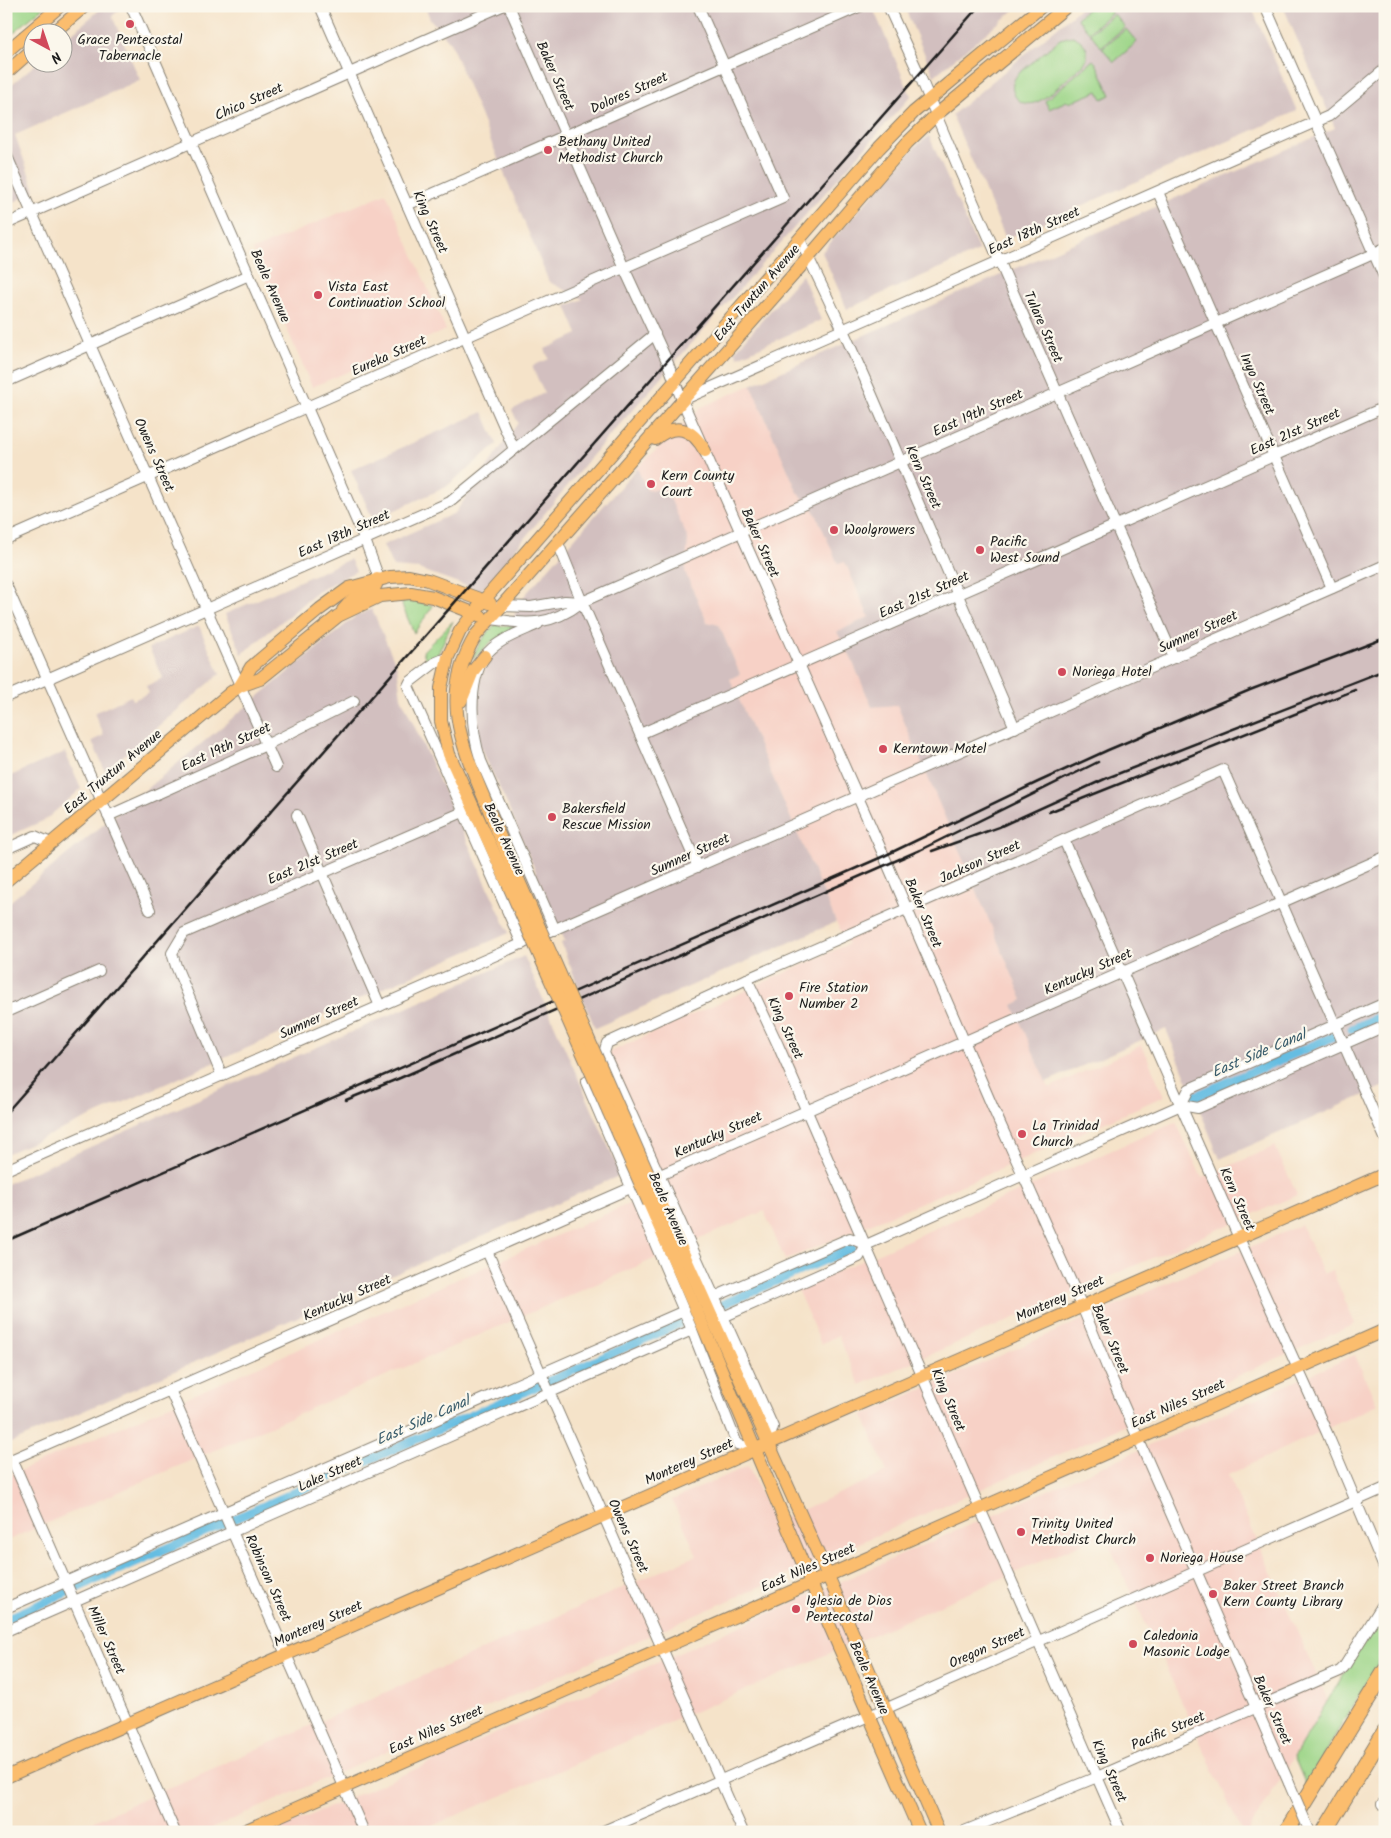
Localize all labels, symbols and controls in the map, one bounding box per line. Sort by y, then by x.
marker: Grace Pentecostal Tabernacle [124,18,136,30]
north arrow [22,22,72,72]
place label: Grace Pentecostal Tabernacle [78,29,183,67]
street label: Baker Street [530,38,580,115]
text: N [45,46,66,69]
street label: Dolores Street [587,66,672,120]
street label: Chico Street [211,77,287,127]
place label: Bethany United Methodist Church [558,131,663,169]
marker: Bethany United Methodist Church [542,144,554,156]
street label: King Street [406,187,454,258]
street label: East 18th Street [984,201,1084,261]
street label: East Truxtun Avenue [708,239,806,347]
street label: Beale Avenue [244,246,296,327]
place label: Vista East Continuation School [328,276,446,314]
street label: Tulare Street [1017,288,1069,367]
marker: Vista East Continuation School [312,289,324,301]
street label: Eureka Street [348,329,431,382]
street label: Inyo Street [1234,349,1281,419]
street label: East 19th Street [929,383,1027,443]
street label: East 21st Street [1246,402,1344,462]
street label: Owens Street [128,415,180,496]
street label: Kern Street [899,442,947,513]
place label: Kern County Court [661,465,735,503]
marker: Kern County Court [645,478,657,490]
street label: East 18th Street [294,504,394,564]
street label: Baker Street [735,505,785,582]
place label: Woolgrowers [844,519,915,541]
marker: Woolgrowers [828,524,840,536]
place label: Pacific West Sound [990,531,1060,569]
marker: Pacific West Sound [974,544,986,556]
street label: East 21st Street [875,565,973,625]
street label: Sumner Street [1155,604,1242,659]
place label: Noriega Hotel [1072,661,1152,683]
marker: Noriega Hotel [1056,666,1068,678]
street label: East 19th Street [177,716,275,777]
street label: East Truxtun Avenue [59,724,168,820]
place label: Kerntown Motel [893,738,987,760]
marker: Kerntown Motel [877,743,889,755]
place label: Bakersfield Rescue Mission [562,798,651,836]
street label: Beale Avenue [477,799,531,880]
marker: Bakersfield Rescue Mission [546,811,558,823]
street label: Sumner Street [647,827,734,882]
street label: East 21st Street [264,833,362,891]
street label: Jackson Street [936,834,1025,890]
street label: Baker Street [898,875,948,952]
street label: Kentucky Street [1040,942,1136,1001]
place label: Fire Station Number 2 [799,977,868,1015]
street label: Sumner Street [276,990,363,1045]
marker: Fire Station Number 2 [783,990,795,1002]
street label: King Street [761,993,809,1063]
water label: East Side Canal [1208,1022,1313,1085]
street label: Kentucky Street [670,1105,766,1164]
place label: La Trinidad Church [1032,1115,1100,1153]
marker: La Trinidad Church [1016,1128,1028,1140]
street label: Kern Street [1213,1164,1261,1235]
street label: Beale Avenue [642,1169,694,1250]
street label: Kentucky Street [299,1268,395,1327]
street label: Monterey Street [1012,1269,1108,1328]
street label: Baker Street [1085,1301,1135,1378]
street label: King Street [925,1365,971,1436]
street label: East Niles Street [1127,1373,1229,1435]
water label: East Side Canal [372,1388,477,1452]
street label: Monterey Street [641,1432,737,1491]
street label: Lake Street [294,1450,366,1498]
street label: Owens Street [602,1496,654,1577]
place label: Trinity United Methodist Church [1031,1513,1136,1551]
marker: Trinity United Methodist Church [1015,1526,1027,1538]
street label: Robinson Street [239,1531,297,1626]
street label: East Niles Street [757,1537,859,1599]
place label: Noriega House [1160,1547,1244,1569]
marker: Noriega House [1144,1552,1156,1564]
place label: Baker Street Branch Kern County Library [1223,1575,1344,1613]
marker: Baker Street Branch Kern County Library [1207,1588,1219,1600]
place label: Iglesia de Dios Pentecostal [806,1590,892,1628]
street label: Monterey Street [270,1594,366,1653]
street label: Miller Street [81,1602,131,1678]
marker: Iglesia de Dios Pentecostal [790,1603,802,1615]
street label: Oregon Street [945,1621,1029,1675]
place label: Caledonia Masonic Lodge [1143,1625,1230,1663]
street label: Beale Avenue [843,1638,895,1719]
marker: Caledonia Masonic Lodge [1127,1638,1139,1650]
street label: Baker Street [1247,1672,1297,1749]
street label: East Niles Street [385,1699,487,1761]
street label: Pacific Street [1128,1705,1209,1756]
street label: King Street [1085,1736,1133,1807]

